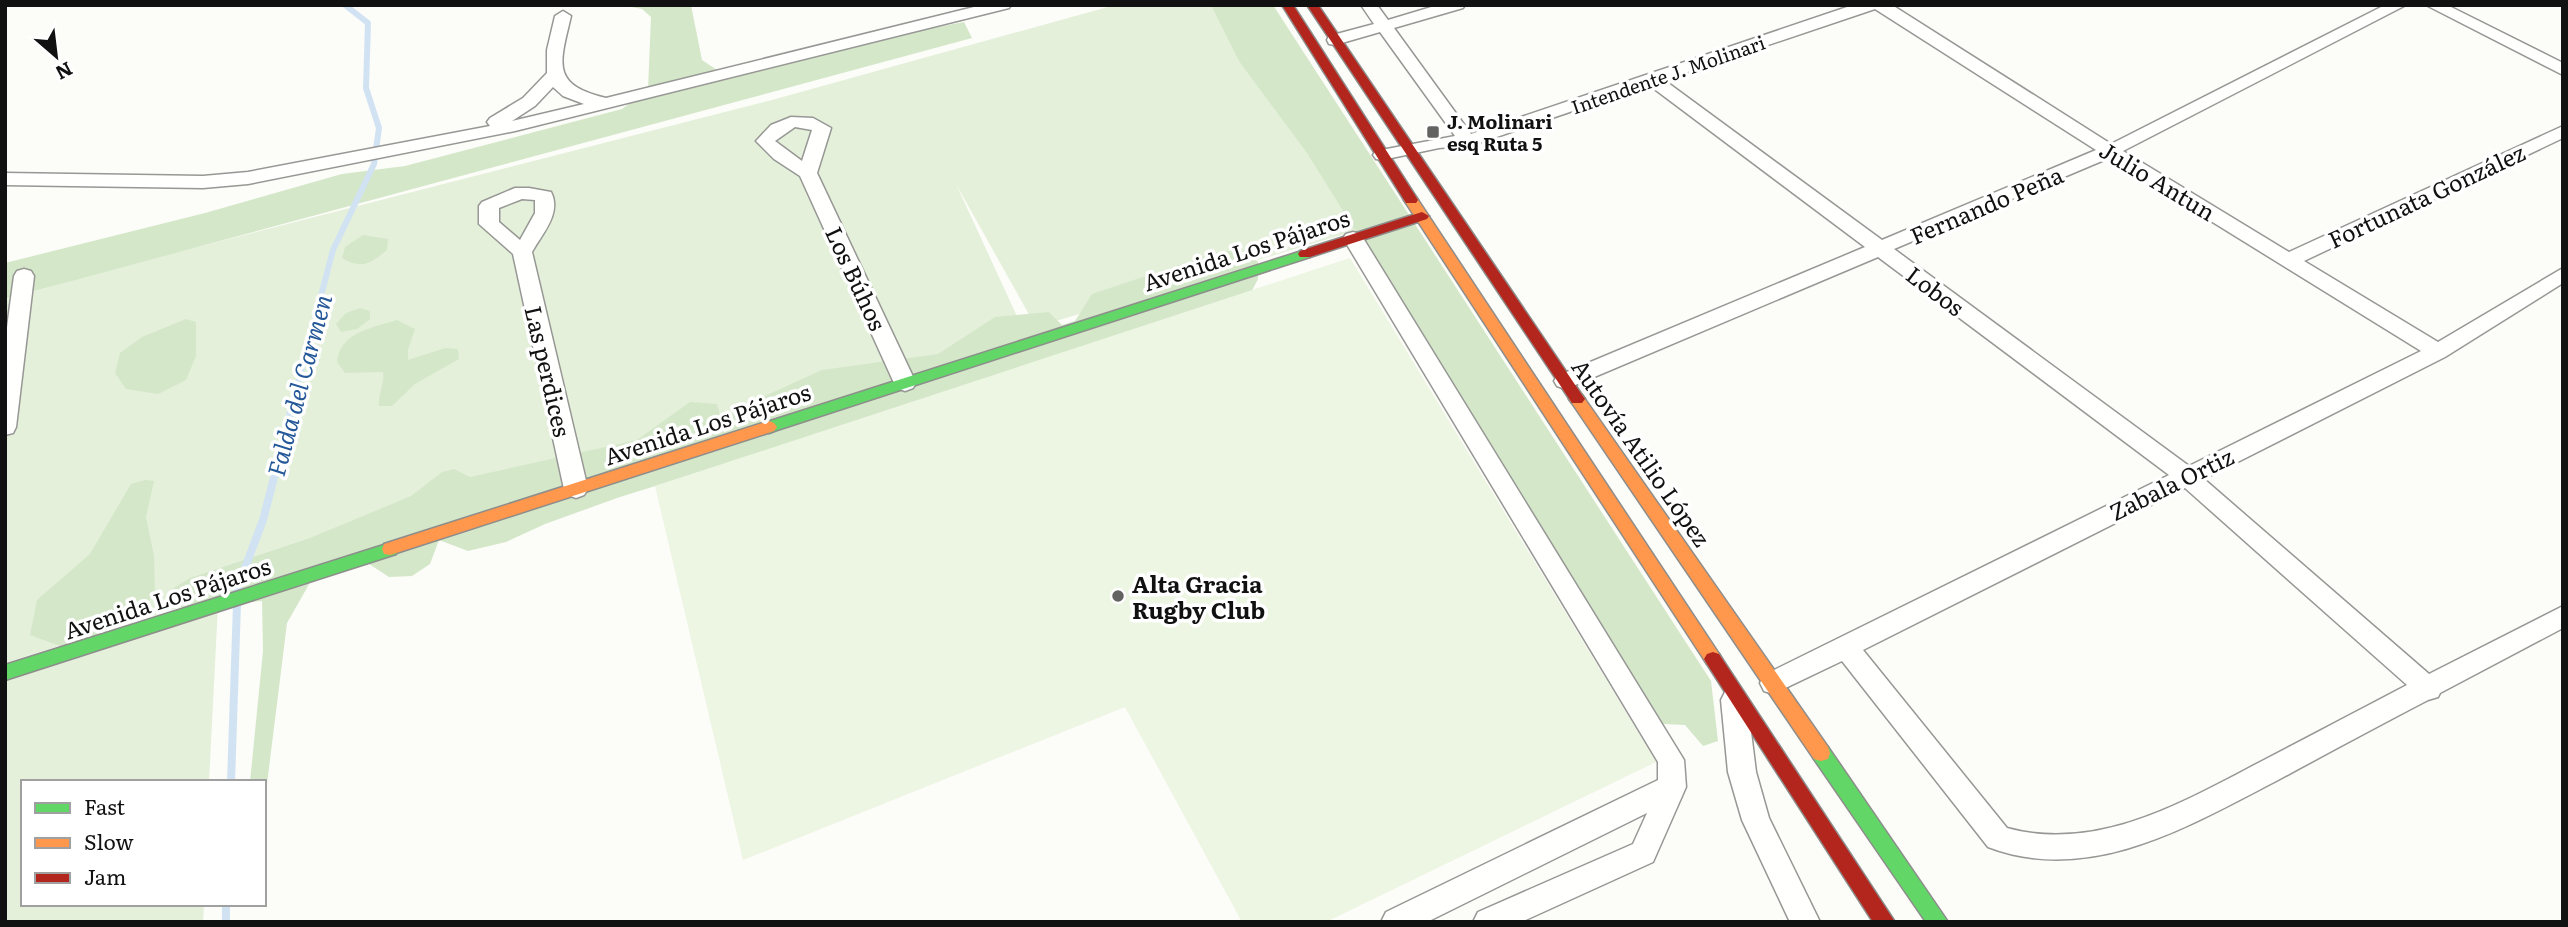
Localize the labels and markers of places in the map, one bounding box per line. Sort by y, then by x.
place label: J. Molinari esq Ruta 5 [1447,107,1552,157]
marker: J. Molinari esq Ruta 5 [1425,124,1441,140]
place label: Alta Gracia Rugby Club [1132,566,1265,626]
marker: Alta Gracia Rugby Club [1110,588,1126,604]

